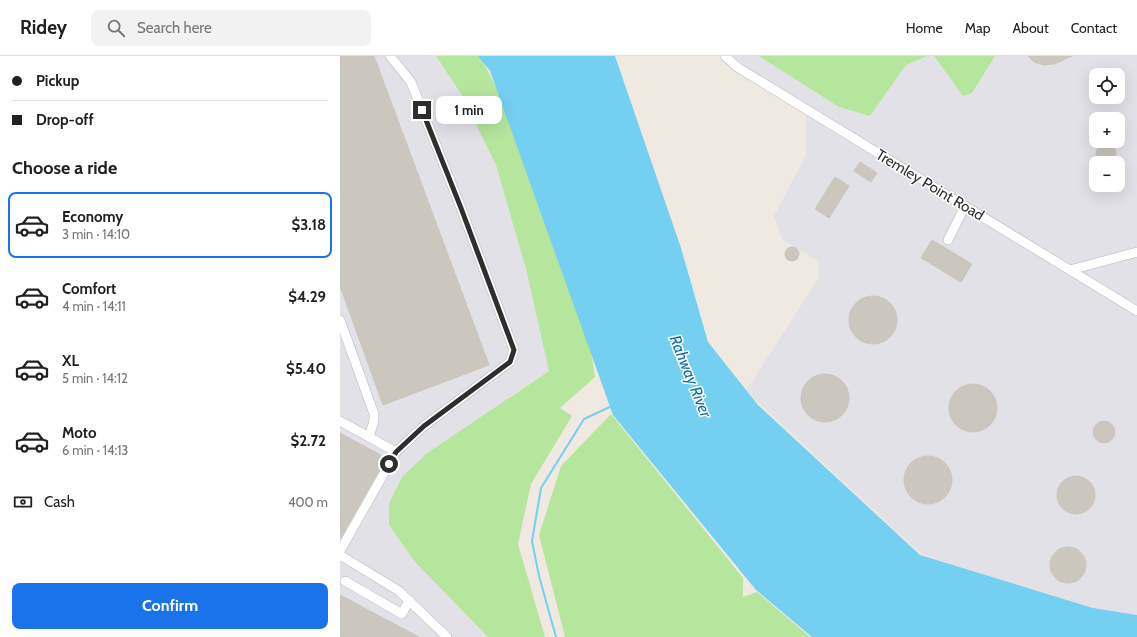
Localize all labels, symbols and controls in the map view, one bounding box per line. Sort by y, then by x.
search box [91,10,371,46]
text: Ridey [20,16,67,39]
icon: search [105,17,127,39]
text: Search here [137,19,212,37]
text: Home [906,19,943,37]
text: Map [965,19,990,37]
text: About [1012,19,1049,37]
text: Contact [1071,19,1117,37]
map controls [1089,68,1125,192]
button: locate [1089,68,1125,104]
text: Pickup [36,72,79,90]
callout: 1 min [436,96,502,124]
route end [413,101,431,119]
text: 1 min [454,102,484,118]
text: Drop-off [36,111,94,129]
button: + [1089,112,1125,148]
street label: Tremley Point Road [873,146,987,224]
button: − [1089,156,1125,192]
text: Choose a ride [12,157,117,179]
icon: car [14,207,50,243]
text: Economy [62,208,123,226]
text: $3.18 [292,216,326,234]
text: 3 min · 14:10 [62,226,130,242]
icon: car [14,279,50,315]
text: Comfort [62,280,116,298]
text: $4.29 [288,288,326,306]
text: 4 min · 14:11 [62,298,126,314]
water label: Rahway River [665,332,716,421]
icon: car [14,351,50,387]
text: XL [62,352,79,370]
text: $5.40 [286,360,326,378]
text: 5 min · 14:12 [62,370,128,386]
icon: car [14,423,50,459]
text: Moto [62,424,96,442]
text: $2.72 [290,432,326,450]
text: 6 min · 14:13 [62,442,128,458]
route start [380,455,398,473]
icon: cash [12,491,34,513]
text: Cash [44,493,75,511]
text: 400 m [288,494,328,510]
button: Confirm [12,583,328,629]

